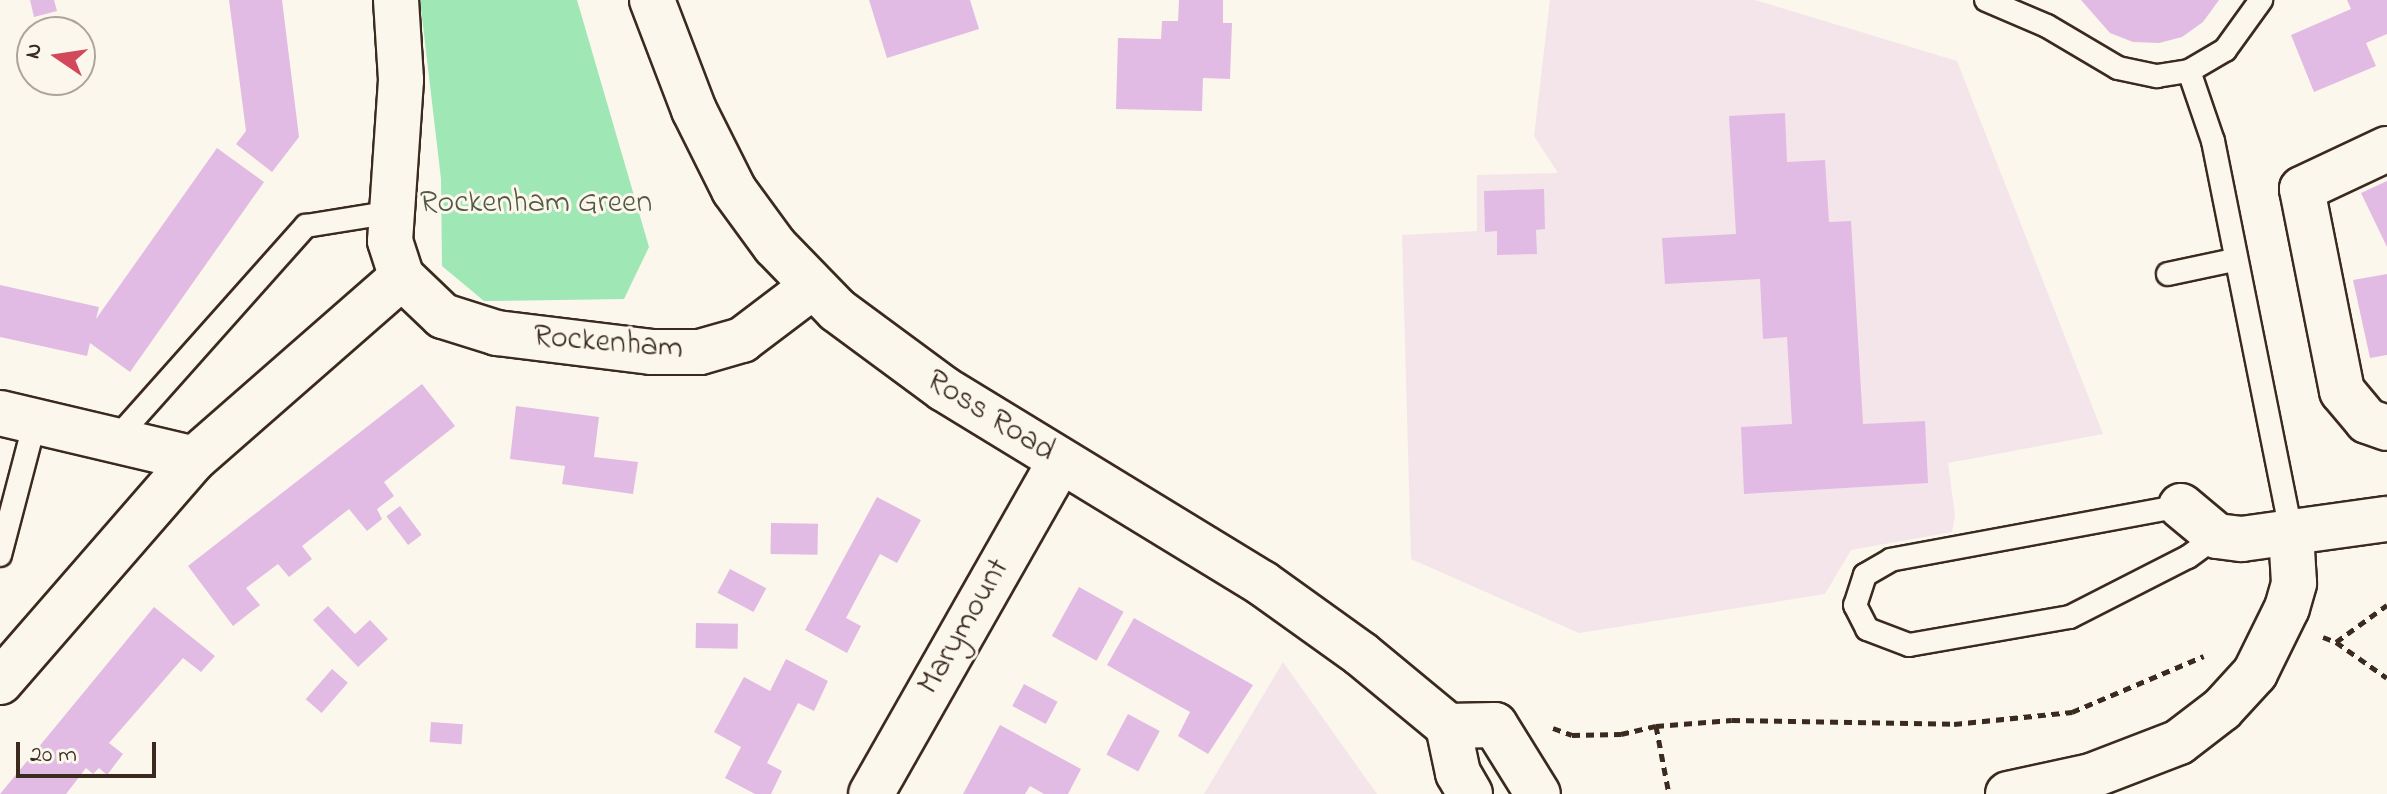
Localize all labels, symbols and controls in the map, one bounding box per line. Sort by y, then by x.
north arrow [16,16,96,96]
text: N [17,40,52,62]
park label: Rockenham Green [420,185,652,223]
street label: Rockenham [532,318,684,370]
street label: Ross Road [919,362,1061,472]
street label: Marymount [911,552,1019,702]
scale bar [20,726,160,776]
text: 20 m [30,738,77,773]

